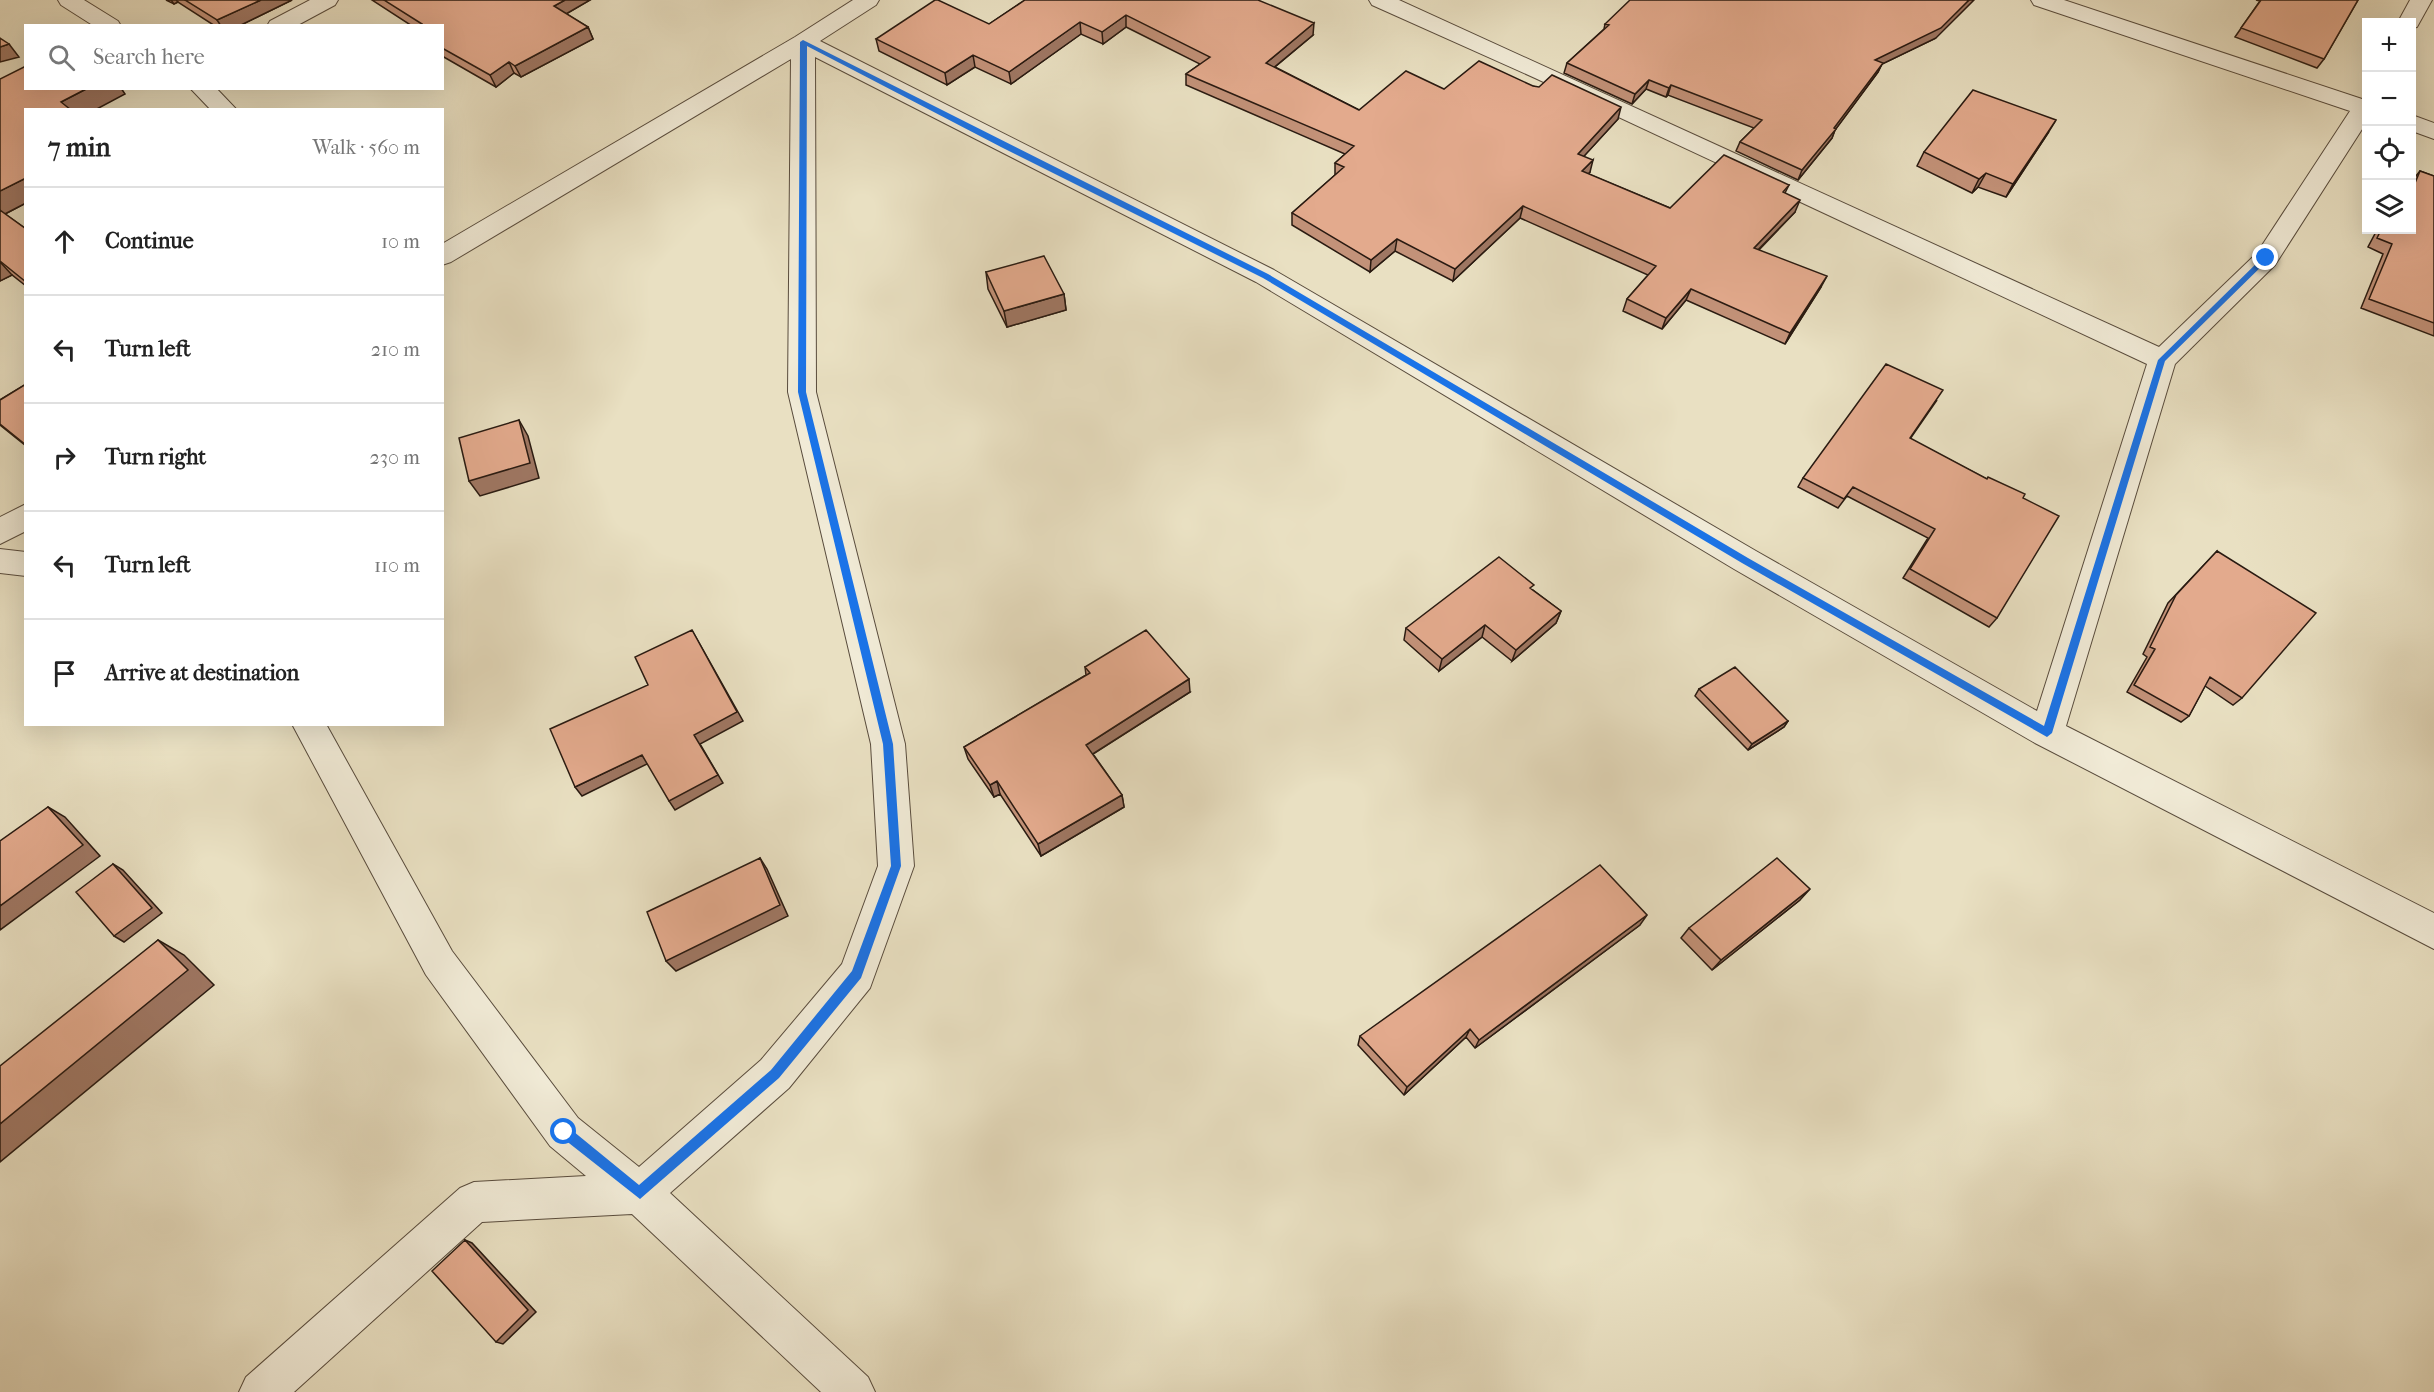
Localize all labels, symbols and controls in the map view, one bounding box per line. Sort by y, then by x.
map controls [2362,18,2416,234]
button: + [2362,18,2416,72]
search box [24,24,444,90]
icon: search [45,41,78,74]
text: Search here [93,44,205,70]
button: − [2362,72,2416,126]
button: locate [2362,126,2416,180]
text: 7 min [48,132,111,163]
text: Walk · 560 m [313,136,420,159]
button: layers [2362,180,2416,234]
icon: ahead [48,225,81,258]
text: Continue [105,228,194,254]
text: 10 m [381,230,420,253]
route end [2252,244,2278,270]
icon: left [48,333,81,366]
text: Turn left [105,336,191,362]
text: 210 m [371,338,420,361]
icon: right [48,441,81,474]
text: Turn right [105,444,206,470]
text: 230 m [370,446,420,469]
icon: left [48,549,81,582]
text: Turn left [105,552,191,578]
text: 110 m [374,554,420,577]
icon: arrive [48,657,81,690]
text: Arrive at destination [105,660,299,686]
route start [550,1118,576,1144]

